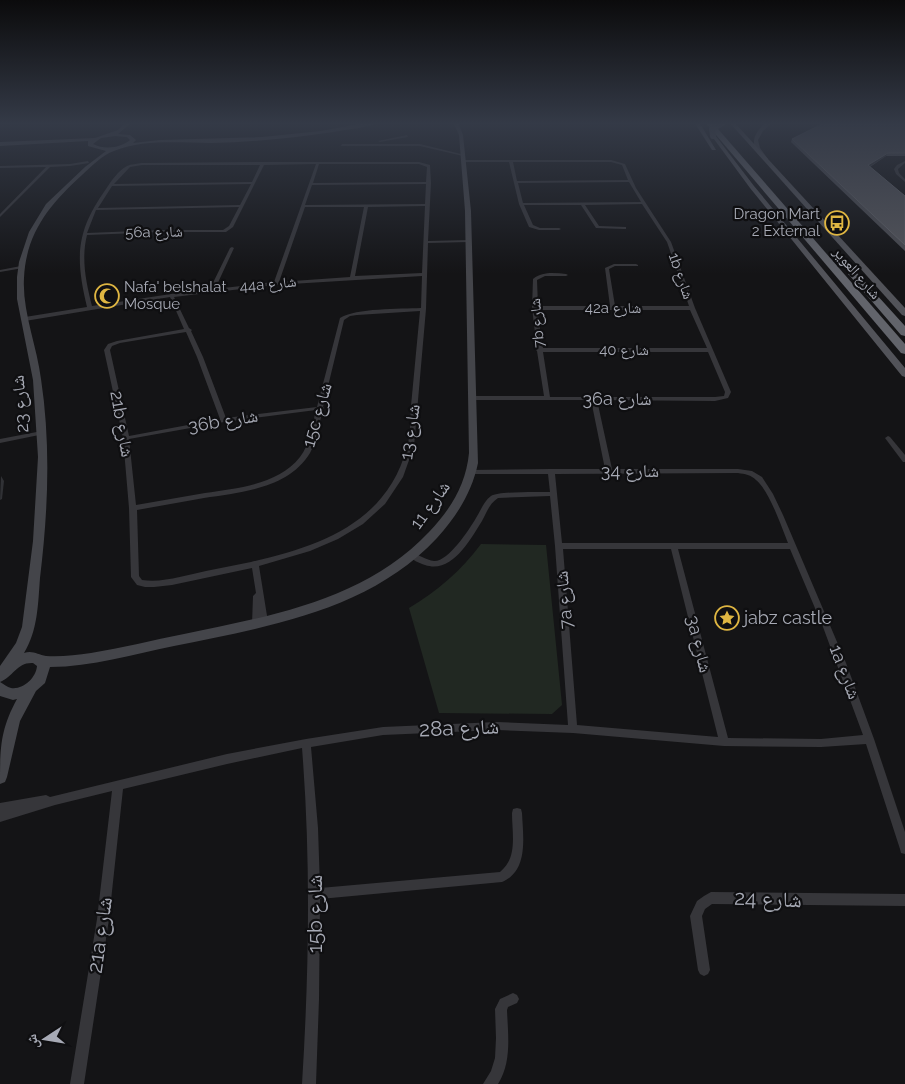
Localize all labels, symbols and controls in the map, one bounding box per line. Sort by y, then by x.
place label: Dragon Mart 2 External [734,205,821,240]
bus stop icon: Dragon Mart 2 External [824,210,850,236]
street label: 56a شارع [125,222,183,243]
street label: شارع العوير [828,242,885,304]
street label: 1b شارع [664,250,697,302]
street label: 44a شارع [239,273,297,296]
place label: Nafa' belshalat Mosque [124,278,227,313]
mosque icon: Nafa' belshalat Mosque [94,283,120,309]
street label: 7b شارع [526,297,549,349]
street label: 42a شارع [585,299,641,318]
street label: شارع 40 [599,341,649,360]
street label: شارع 23 [7,374,33,434]
street label: 15c شارع [297,380,337,450]
street label: 36a شارع [582,388,652,410]
street label: 21b شارع [105,389,139,459]
street label: شارع 13 [395,403,425,461]
street label: 36b شارع [187,405,259,437]
street label: شارع 34 [601,460,659,482]
street label: شارع 11 [405,477,455,533]
street label: 7a شارع [551,570,577,630]
place icon: jabz castle [714,605,740,631]
place label: jabz castle [741,607,833,628]
street label: 3a شارع [681,613,717,675]
street label: 1a شارع [825,642,865,702]
street label: 28a شارع [419,714,499,742]
street label: 15b شارع [302,875,328,953]
street label: شارع 24 [734,885,802,913]
street label: 21a شارع [82,895,118,975]
north arrow [20,1014,70,1064]
text: ش [23,1032,43,1051]

